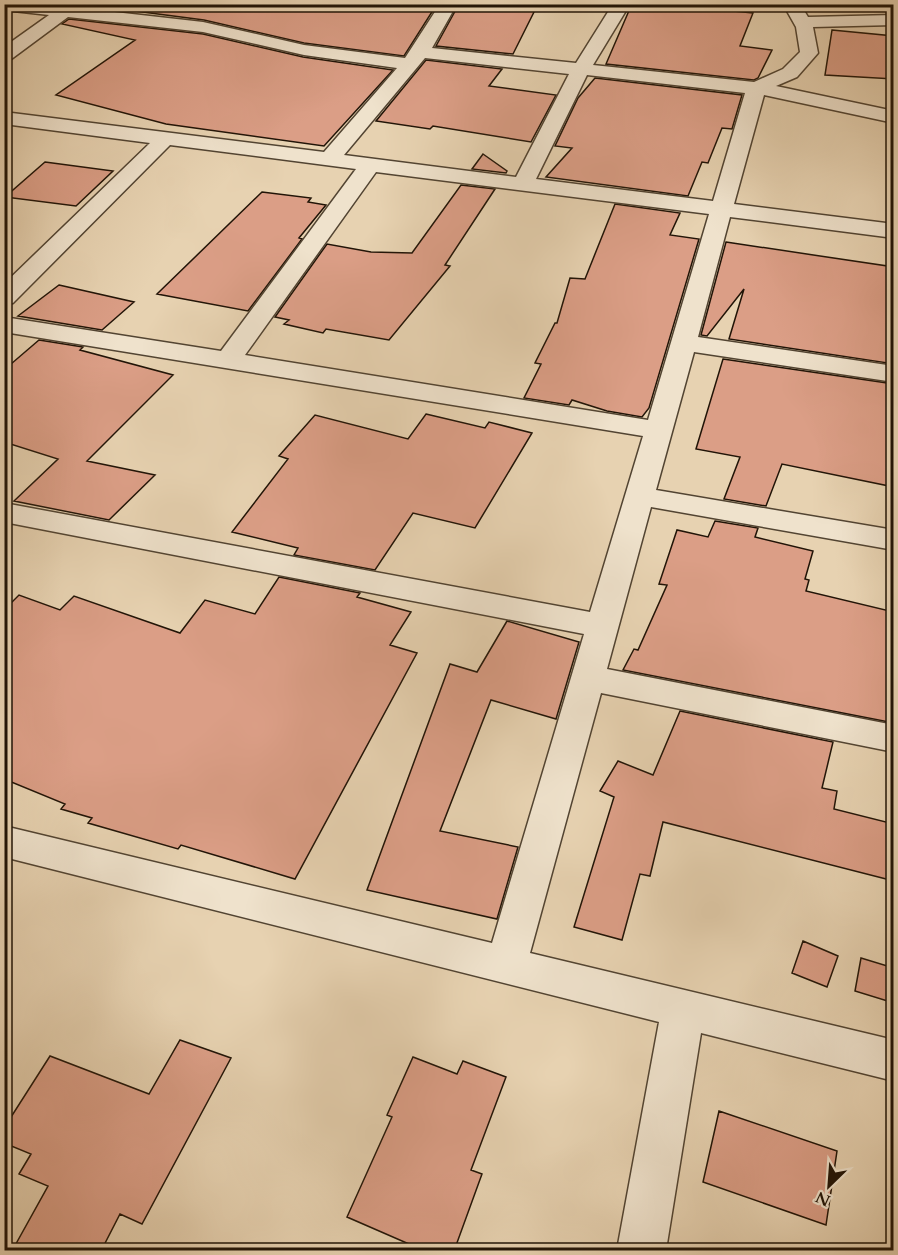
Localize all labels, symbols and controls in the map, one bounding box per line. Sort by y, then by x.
north arrow [799,1156,859,1216]
text: N [812,1186,834,1212]

